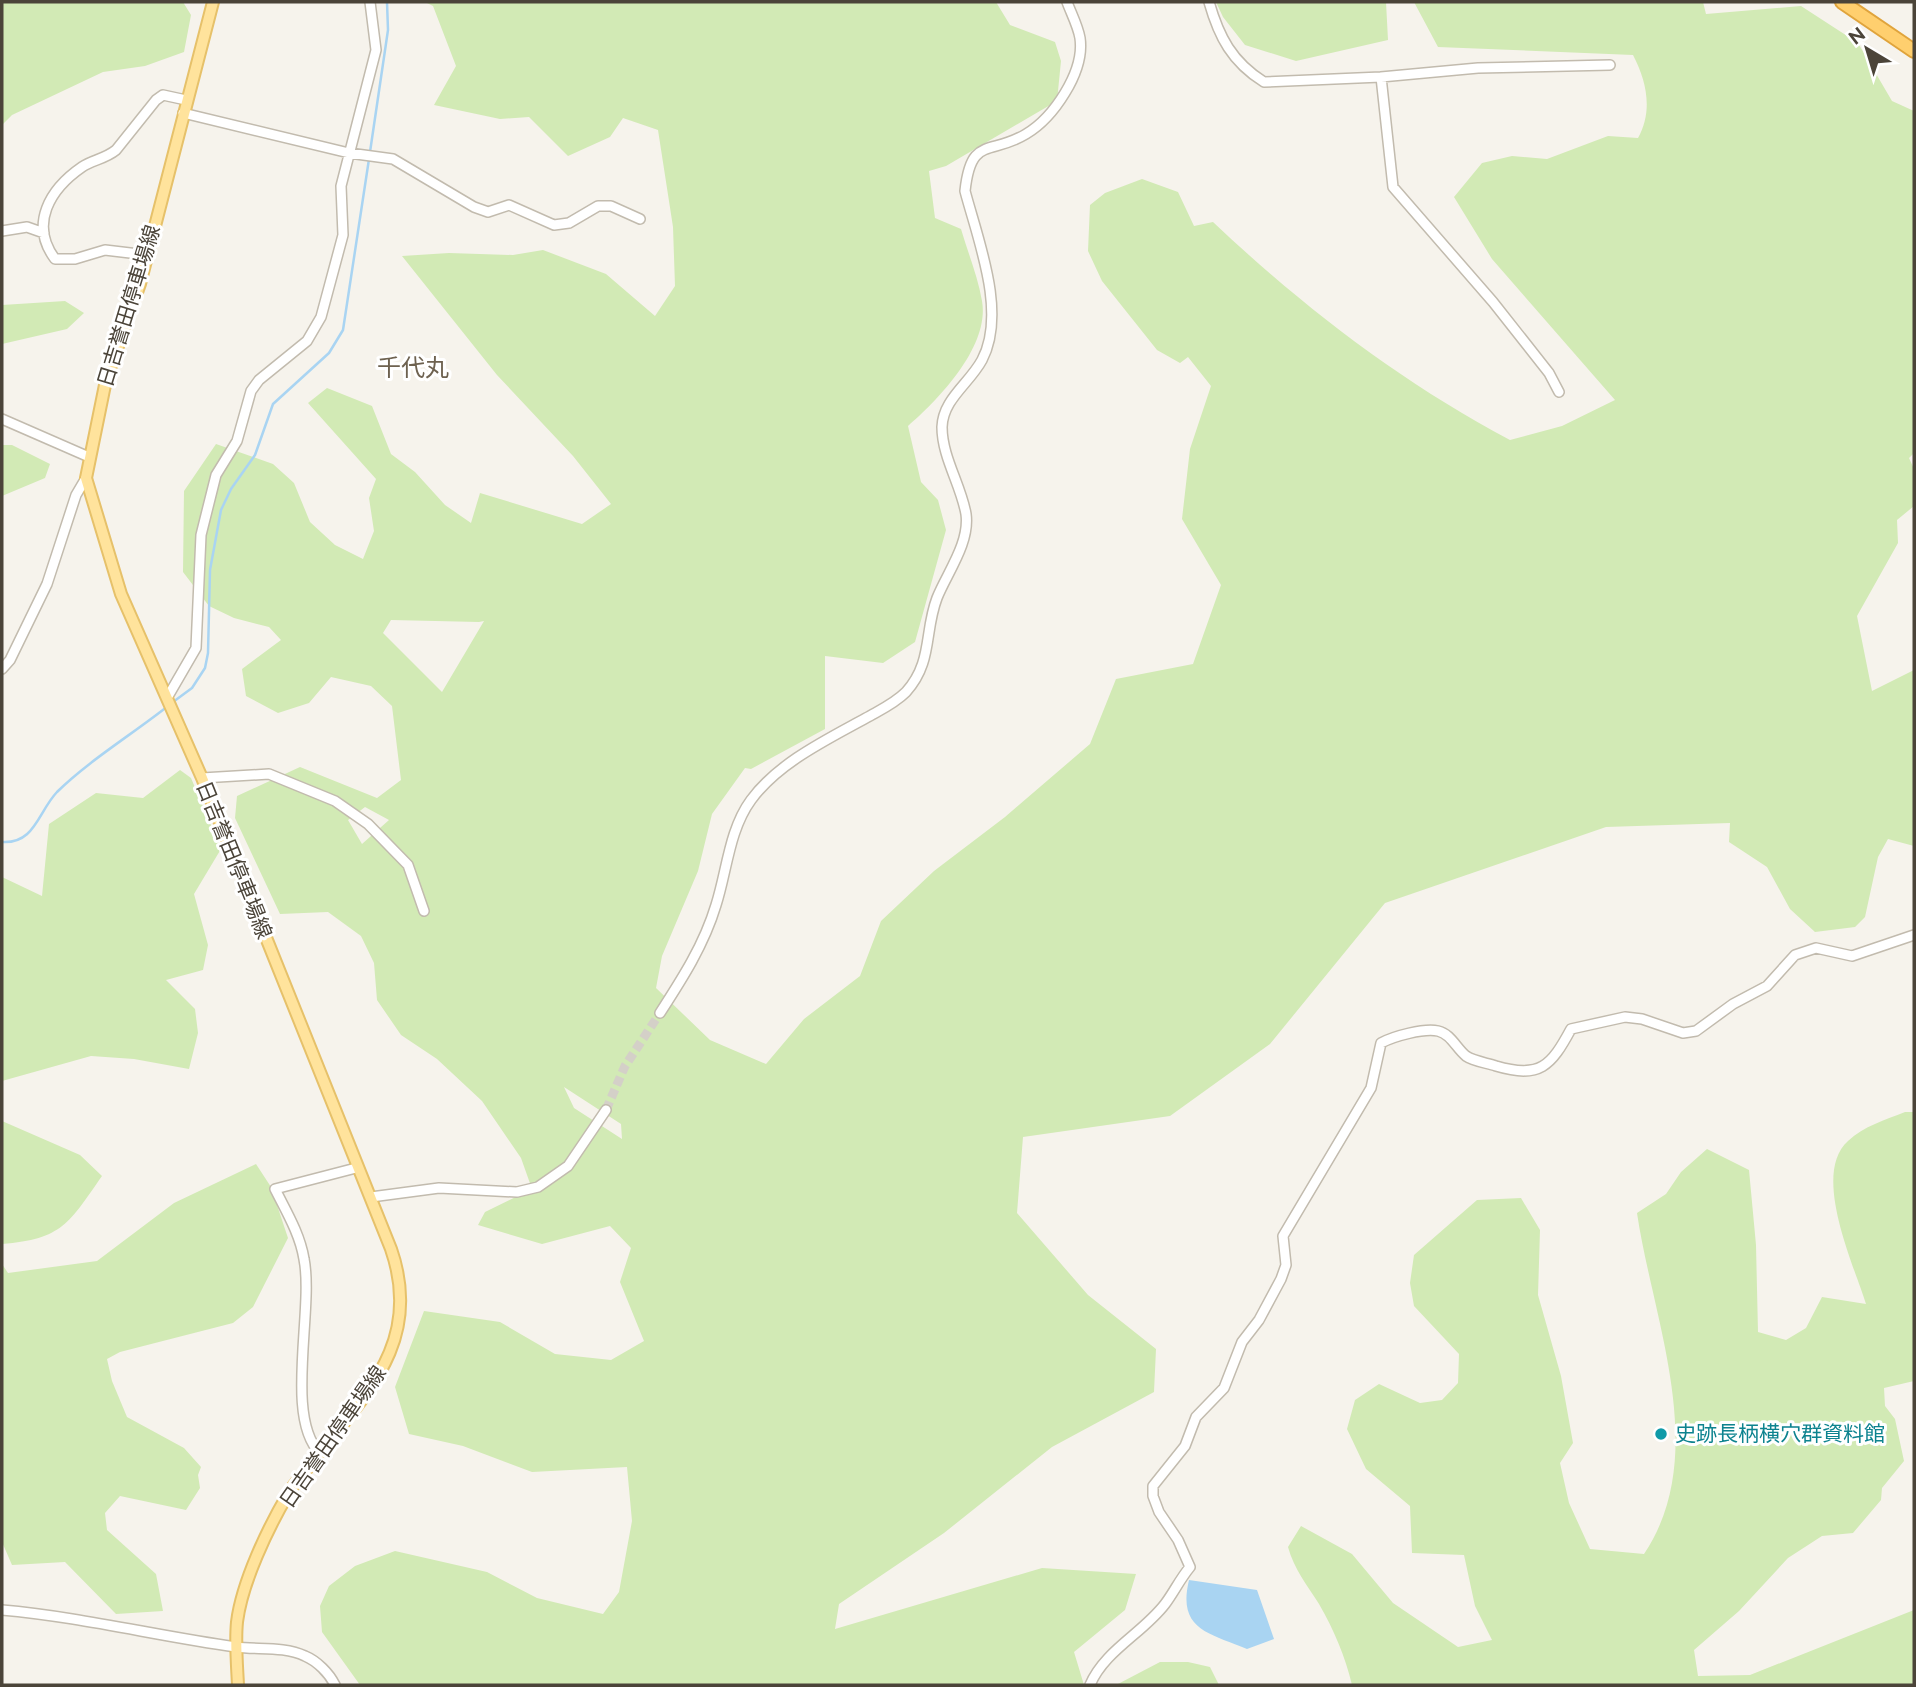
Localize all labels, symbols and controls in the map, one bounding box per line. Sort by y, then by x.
north arrow [1832,14,1902,84]
text: N [1844,22,1869,49]
street label: 日吉誉田停車場線 [92,222,165,390]
district label: 千代丸 [377,353,449,382]
street label: 日吉誉田停車場線 [191,777,278,942]
street label: 日吉誉田停車場線 [274,1361,391,1513]
place label: 史跡長柄横穴群資料館 [1675,1421,1885,1446]
marker: 史跡長柄横穴群資料館 [1653,1426,1669,1442]

